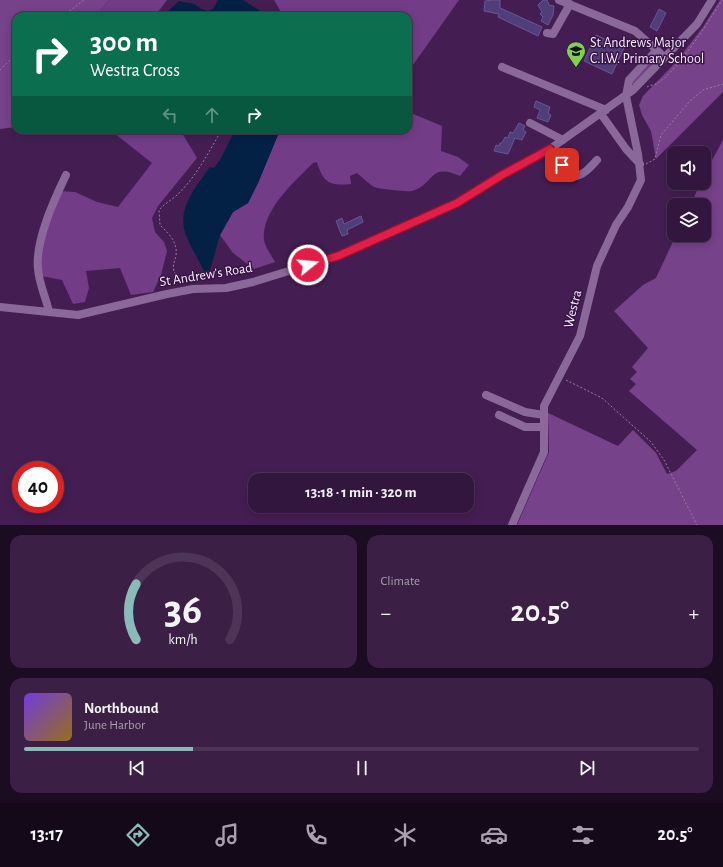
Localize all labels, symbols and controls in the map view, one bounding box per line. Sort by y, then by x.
icon: right [24,28,76,80]
text: 300 m [90,29,158,57]
place label: St Andrews Major C.I.W. Primary School [590,36,704,66]
school or university icon: St Andrews Major C.I.W. Primary School [565,40,587,68]
text: Westra Cross [90,62,180,80]
icon: left [159,104,181,126]
icon: ahead [201,104,223,126]
icon: right [243,104,265,126]
map controls [667,146,711,242]
button: sound [667,146,711,190]
pin [545,148,579,182]
icon: arrive [551,154,573,176]
button: layers [667,198,711,242]
position arrow [287,244,329,286]
street label: St Andrew's Road [159,261,253,289]
street label: Westra [562,288,585,330]
speed limit sign: 40 [12,461,64,513]
text: 13:18 · 1 min · 320 m [305,485,417,500]
text: Climate [381,575,420,588]
text: 36 [164,589,202,630]
text: 20.5° [511,597,569,627]
text: − [381,602,391,624]
text: + [688,602,699,624]
text: km/h [169,632,198,646]
text: Northbound [84,701,159,716]
text: June Harbor [84,719,145,732]
icon: previous [126,757,148,779]
icon: pause [351,757,373,779]
icon: next [576,757,598,779]
icon: directions [124,821,152,849]
icon: music [213,821,241,849]
icon: phone [302,821,330,849]
icon: climate [391,821,419,849]
icon: car [480,821,508,849]
icon: filters [569,821,597,849]
text: 13:17 [30,826,63,844]
text: 20.5° [657,826,692,844]

